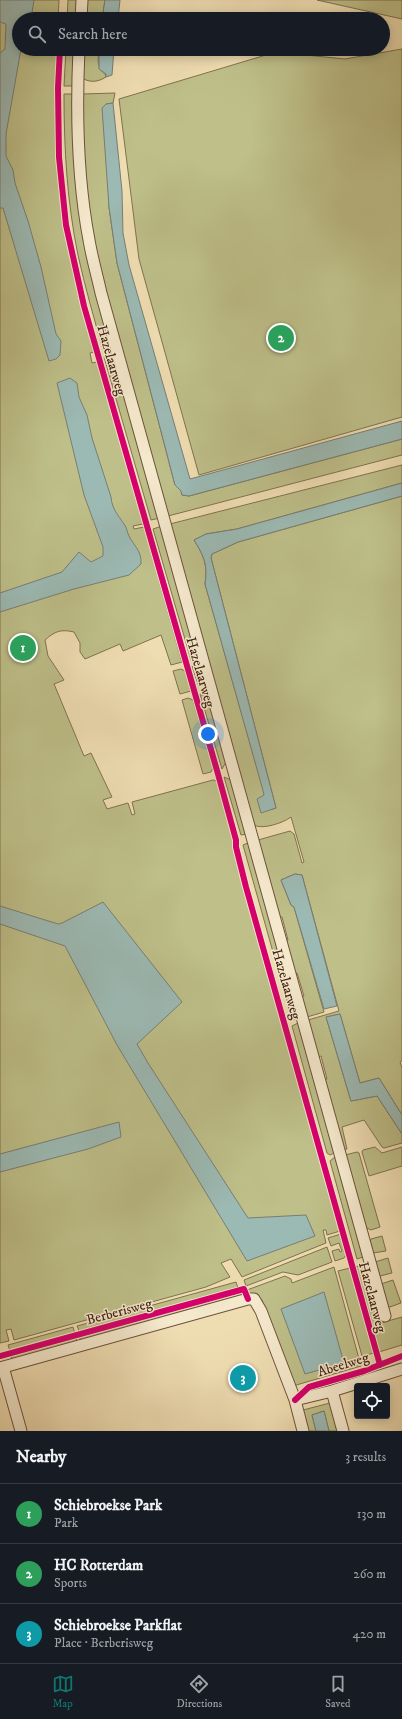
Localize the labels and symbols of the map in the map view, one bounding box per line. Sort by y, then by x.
street label: Hazelaarweg [92,323,130,398]
pin: 2 [268,323,294,353]
pin: 1 [10,633,36,663]
street label: Hazelaarweg [181,635,219,710]
your location [198,724,218,744]
street label: Hazelaarweg [267,947,305,1022]
street label: Hazelaarweg [354,1260,390,1335]
street label: Berberisweg [84,1295,154,1329]
street label: Abeelweg [315,1349,371,1381]
pin: 3 [230,1363,256,1393]

